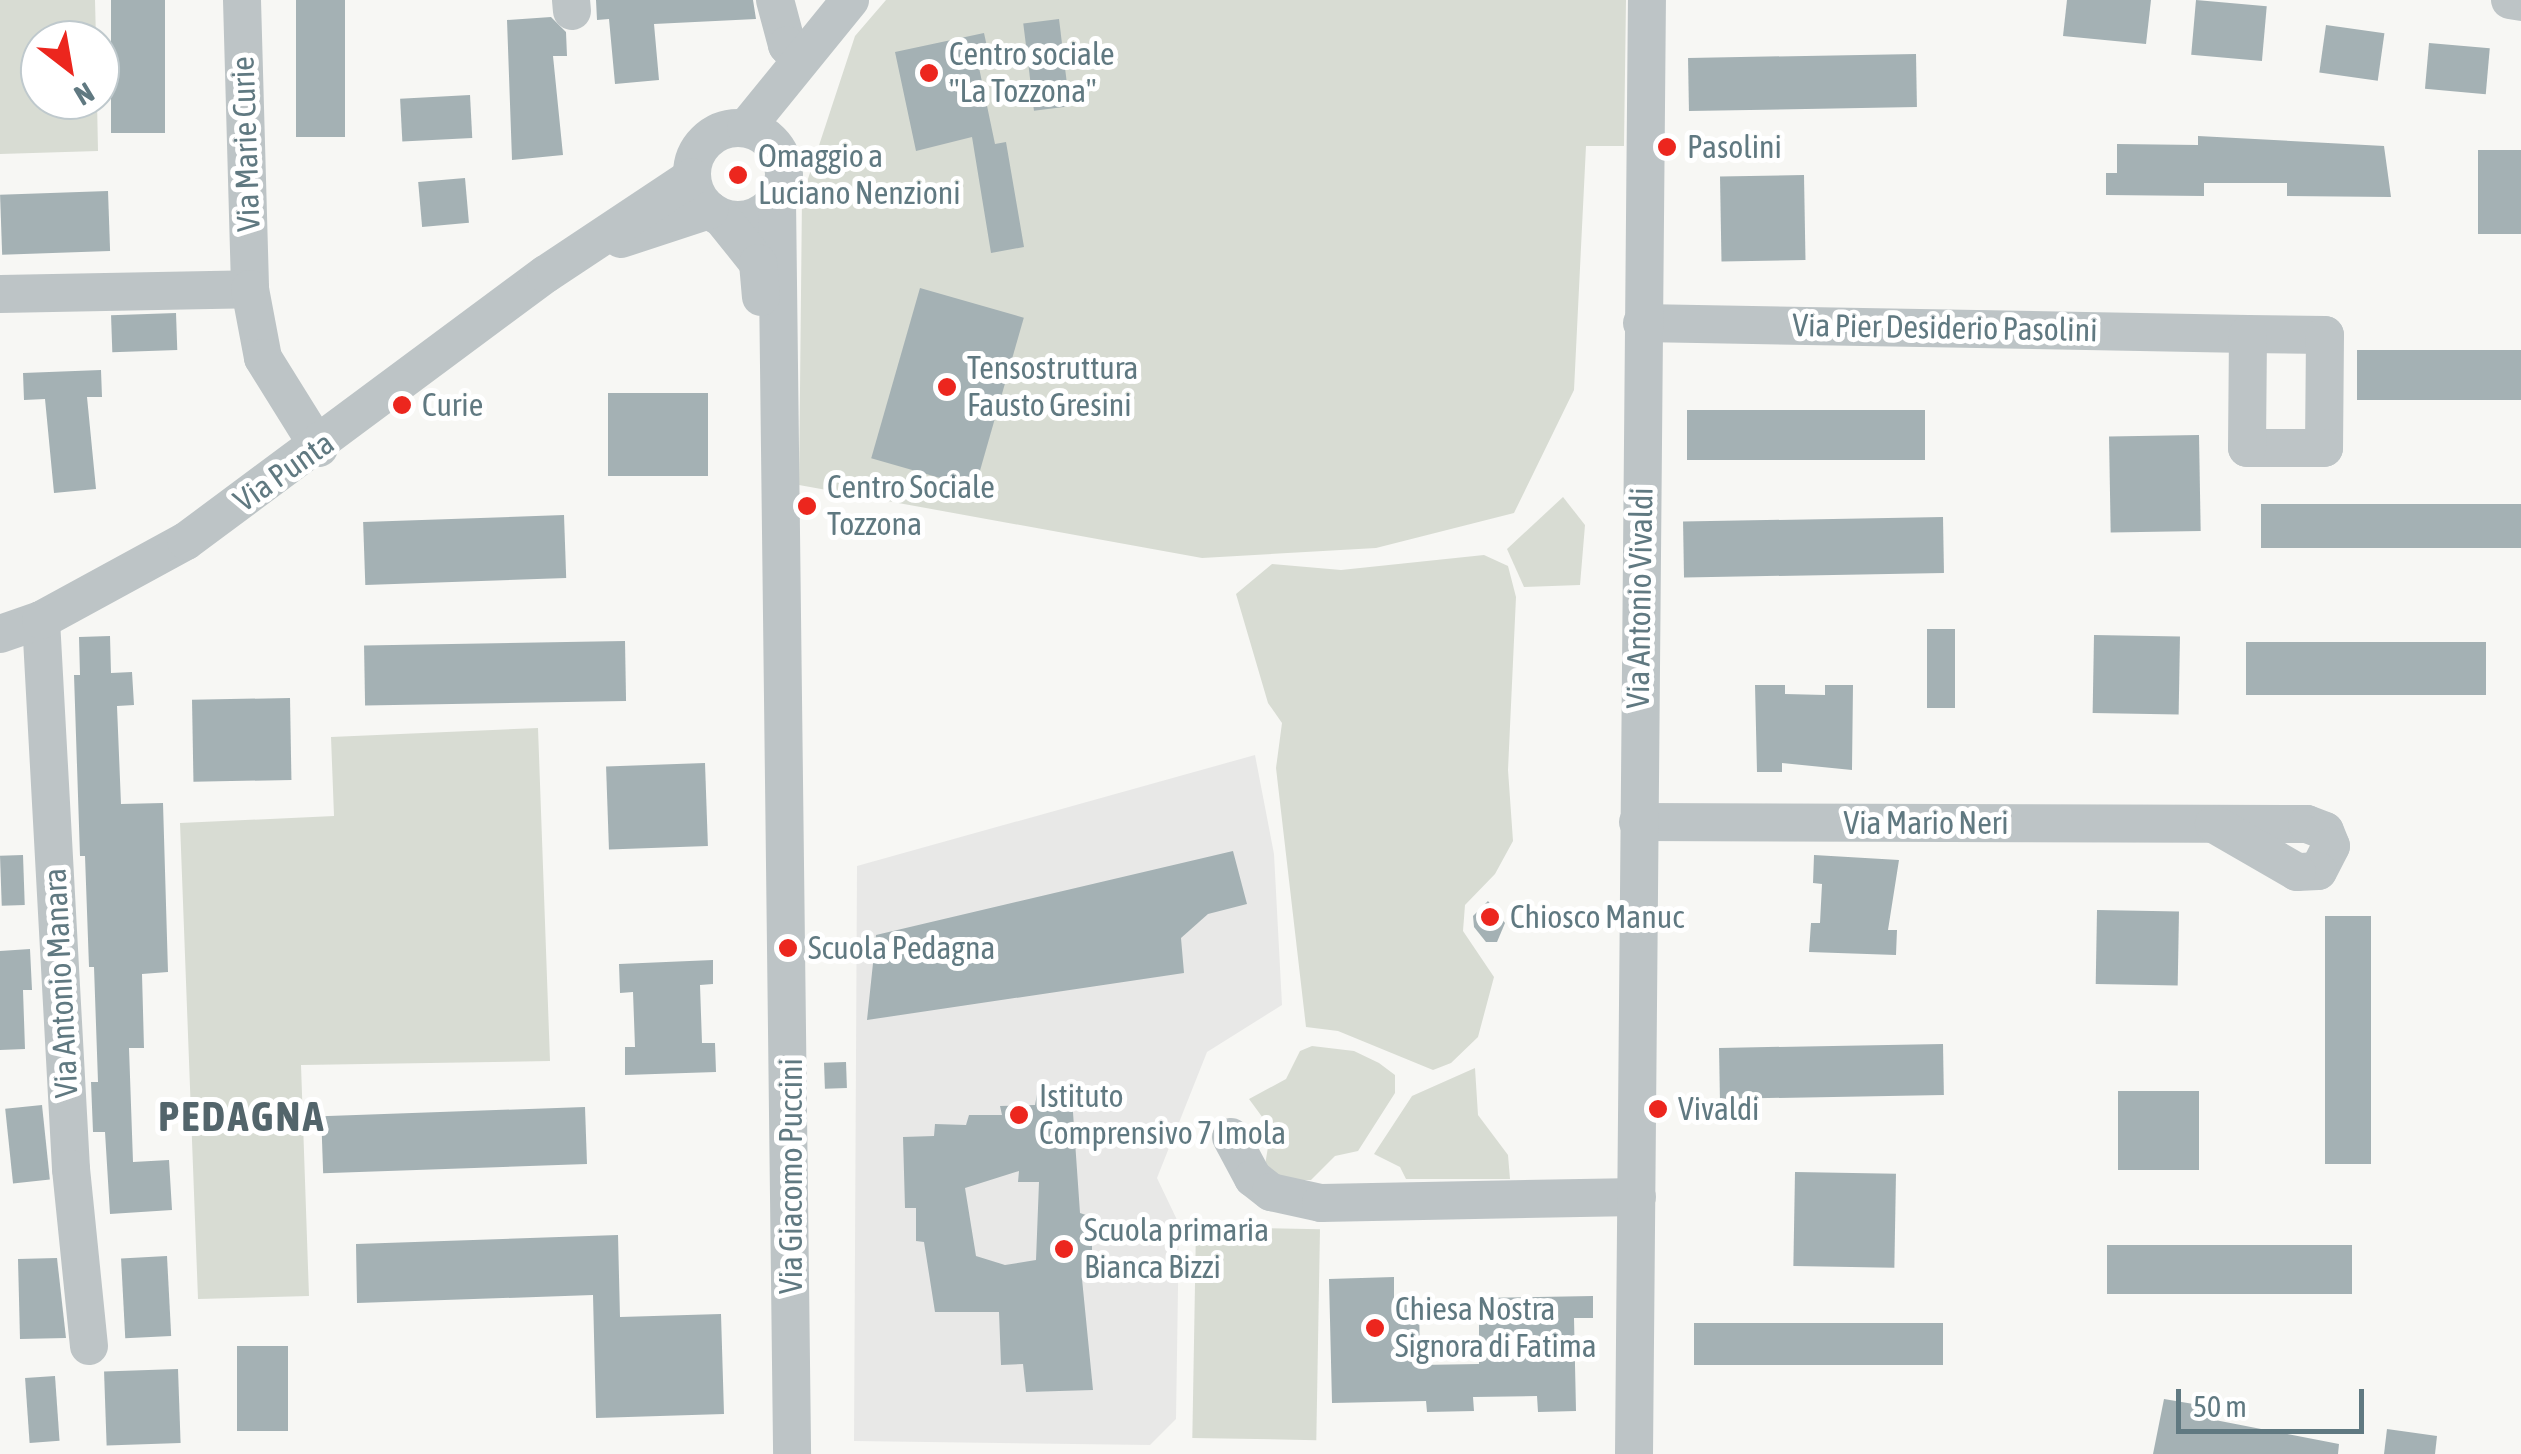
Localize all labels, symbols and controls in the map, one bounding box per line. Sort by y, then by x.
north arrow [20,20,120,120]
place label: Centro sociale "La Tozzona" [949,36,1115,111]
street label: Via Marie Curie [224,56,268,232]
marker: Centro sociale "La Tozzona" [918,62,940,84]
text: N [69,76,100,112]
place label: Pasolini [1687,128,1782,166]
marker: Pasolini [1656,136,1678,158]
place label: Omaggio a Luciano Nenzioni [758,138,961,213]
marker: Omaggio a Luciano Nenzioni [727,164,749,186]
street label: Via Pier Desiderio Pasolini [1792,306,2098,350]
place label: Tensostruttura Fausto Gresini [967,350,1138,425]
marker: Tensostruttura Fausto Gresini [936,376,958,398]
place label: Curie [422,386,483,424]
marker: Curie [391,394,413,416]
street label: Via Punta [227,424,341,520]
place label: Centro Sociale Tozzona [827,469,995,544]
street label: Via Antonio Vivaldi [1619,487,1661,709]
marker: Centro Sociale Tozzona [796,495,818,517]
street label: Via Mario Neri [1843,804,2009,842]
street label: Via Antonio Manara [36,867,86,1099]
place label: Chiosco Manuc [1510,898,1684,936]
marker: Chiosco Manuc [1479,906,1501,928]
place label: Scuola Pedagna [808,929,995,967]
marker: Scuola Pedagna [777,937,799,959]
street label: Via Giacomo Puccini [772,1058,810,1294]
place label: Istituto Comprensivo 7 Imola [1039,1078,1286,1153]
place label: Vivaldi [1678,1090,1759,1128]
district label: PEDAGNA [158,1091,326,1141]
marker: Vivaldi [1647,1098,1669,1120]
marker: Istituto Comprensivo 7 Imola [1008,1104,1030,1126]
place label: Scuola primaria Bianca Bizzi [1084,1212,1269,1287]
marker: Scuola primaria Bianca Bizzi [1053,1238,1075,1260]
place label: Chiesa Nostra Signora di Fatima [1395,1291,1597,1366]
marker: Chiesa Nostra Signora di Fatima [1364,1317,1386,1339]
scale bar [2181,1369,2368,1431]
text: 50 m [2193,1389,2247,1423]

